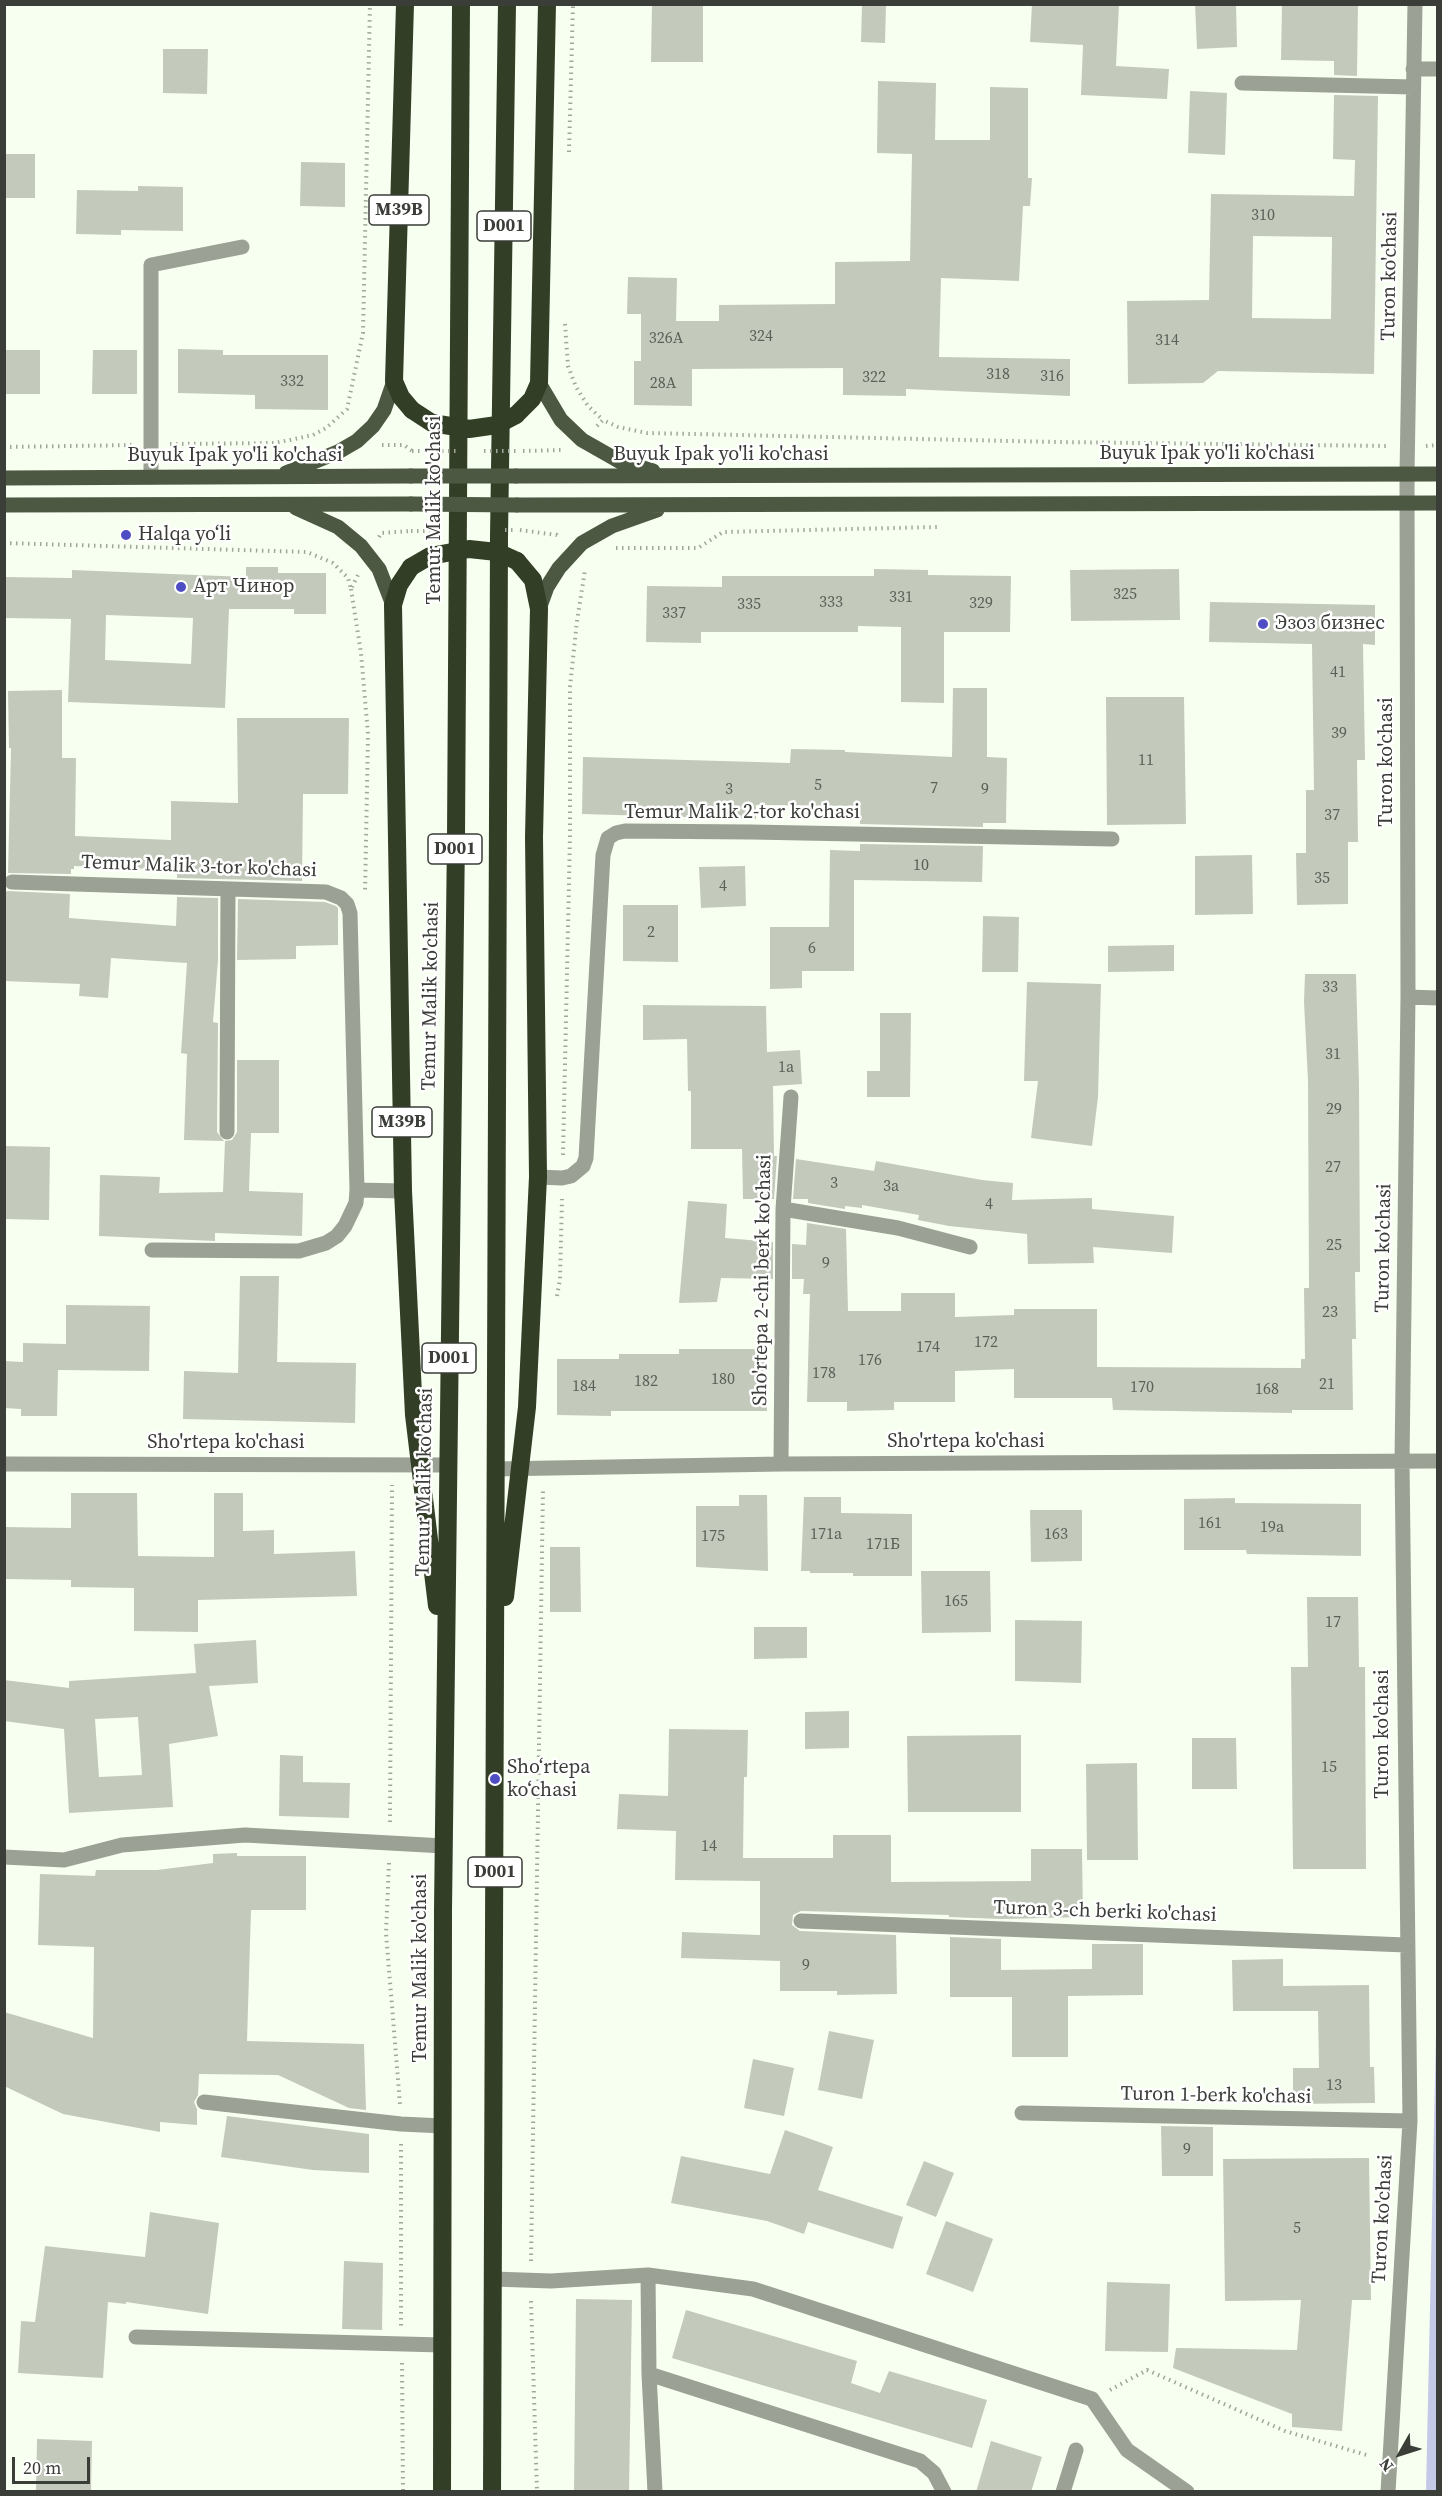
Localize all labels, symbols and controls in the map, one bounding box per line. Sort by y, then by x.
road number: M39B [369,195,429,225]
house number: 310 [1251,206,1275,226]
road number: D001 [477,211,531,241]
street label: Turon ko'chasi [1377,211,1403,341]
house number: 324 [749,327,773,347]
house number: 326A [649,329,683,349]
house number: 314 [1155,331,1179,351]
house number: 318 [986,365,1010,385]
house number: 316 [1040,367,1064,387]
house number: 322 [862,368,886,388]
house number: 332 [280,372,304,392]
house number: 28A [650,374,676,394]
street label: Temur Malik ko'chasi [423,416,447,604]
street label: Buyuk Ipak yo'li ko'chasi [1099,442,1315,466]
street label: Buyuk Ipak yo'li ko'chasi [613,443,829,467]
street label: Buyuk Ipak yo'li ko'chasi [127,444,343,468]
place label: Halqa yoʻli [138,523,231,547]
marker: Halqa yoʻli [119,528,133,542]
place label: Арт Чинор [193,575,294,599]
marker: Арт Чинор [174,580,188,594]
house number: 325 [1113,585,1137,605]
house number: 331 [889,588,913,608]
house number: 333 [819,593,843,613]
house number: 329 [969,594,993,614]
house number: 335 [737,595,761,615]
house number: 337 [662,604,686,624]
place label: Эзоз бизнес [1275,612,1385,636]
marker: Эзоз бизнес [1256,617,1270,631]
house number: 41 [1330,663,1346,683]
street label: Turon ko'chasi [1375,697,1399,827]
house number: 39 [1331,724,1347,744]
house number: 11 [1138,751,1154,771]
house number: 5 [814,776,822,796]
house number: 7 [930,779,938,799]
house number: 3 [725,780,733,800]
house number: 9 [981,780,989,800]
street label: Temur Malik 2-tor ko'chasi [624,801,860,825]
house number: 37 [1324,806,1340,826]
road number: D001 [428,834,482,864]
street label: Temur Malik 3-tor ko'chasi [81,851,317,883]
house number: 10 [913,856,929,876]
house number: 35 [1314,869,1330,889]
house number: 4 [719,877,727,897]
street label: Temur Malik ko'chasi [417,901,445,1091]
house number: 2 [647,923,655,943]
house number: 6 [808,939,816,959]
house number: 33 [1322,978,1338,998]
house number: 31 [1325,1045,1341,1065]
house number: 1а [778,1058,794,1078]
house number: 29 [1326,1100,1342,1120]
road number: M39B [372,1107,432,1137]
street label: Sho'rtepa 2-chi berk ko'chasi [749,1154,777,1406]
house number: 27 [1325,1158,1341,1178]
house number: 3 [830,1174,838,1194]
house number: 3а [883,1177,899,1197]
street label: Turon ko'chasi [1371,1183,1397,1313]
house number: 4 [985,1195,993,1215]
house number: 25 [1326,1236,1342,1256]
house number: 9 [822,1254,830,1274]
house number: 23 [1322,1303,1338,1323]
house number: 172 [974,1333,998,1353]
house number: 174 [916,1338,940,1358]
road number: D001 [422,1343,476,1373]
house number: 176 [858,1351,882,1371]
house number: 178 [812,1364,836,1384]
house number: 180 [711,1370,735,1390]
house number: 182 [634,1372,658,1392]
house number: 21 [1319,1375,1335,1395]
house number: 184 [572,1377,596,1397]
house number: 170 [1130,1378,1154,1398]
house number: 168 [1255,1380,1279,1400]
street label: Temur Malik ko'chasi [411,1387,439,1577]
street label: Sho'rtepa ko'chasi [887,1430,1045,1454]
street label: Sho'rtepa ko'chasi [147,1431,305,1455]
house number: 161 [1198,1514,1222,1534]
house number: 19а [1260,1518,1284,1538]
house number: 171а [810,1525,842,1545]
house number: 163 [1044,1525,1068,1545]
house number: 175 [701,1527,725,1547]
house number: 171Б [866,1535,900,1555]
house number: 165 [944,1592,968,1612]
house number: 17 [1325,1613,1341,1633]
street label: Turon ko'chasi [1371,1669,1395,1799]
place label: Shoʻrtepa koʻchasi [507,1756,590,1803]
house number: 15 [1321,1758,1337,1778]
marker: Shoʻrtepa koʻchasi [488,1772,502,1786]
house number: 14 [701,1837,717,1857]
road number: D001 [468,1857,522,1887]
street label: Temur Malik ko'chasi [409,1874,433,2062]
street label: Turon 3-ch berki ko'chasi [993,1896,1217,1928]
house number: 9 [802,1956,810,1976]
house number: 13 [1326,2076,1342,2096]
street label: Turon 1-berk ko'chasi [1120,2082,1312,2110]
house number: 9 [1183,2140,1191,2160]
street label: Turon ko'chasi [1368,2154,1398,2284]
house number: 5 [1293,2219,1301,2239]
north arrow [1370,2424,1430,2484]
scale bar [15,2445,93,2483]
text: N [1374,2454,1398,2477]
text: 20 m [23,2455,61,2480]

